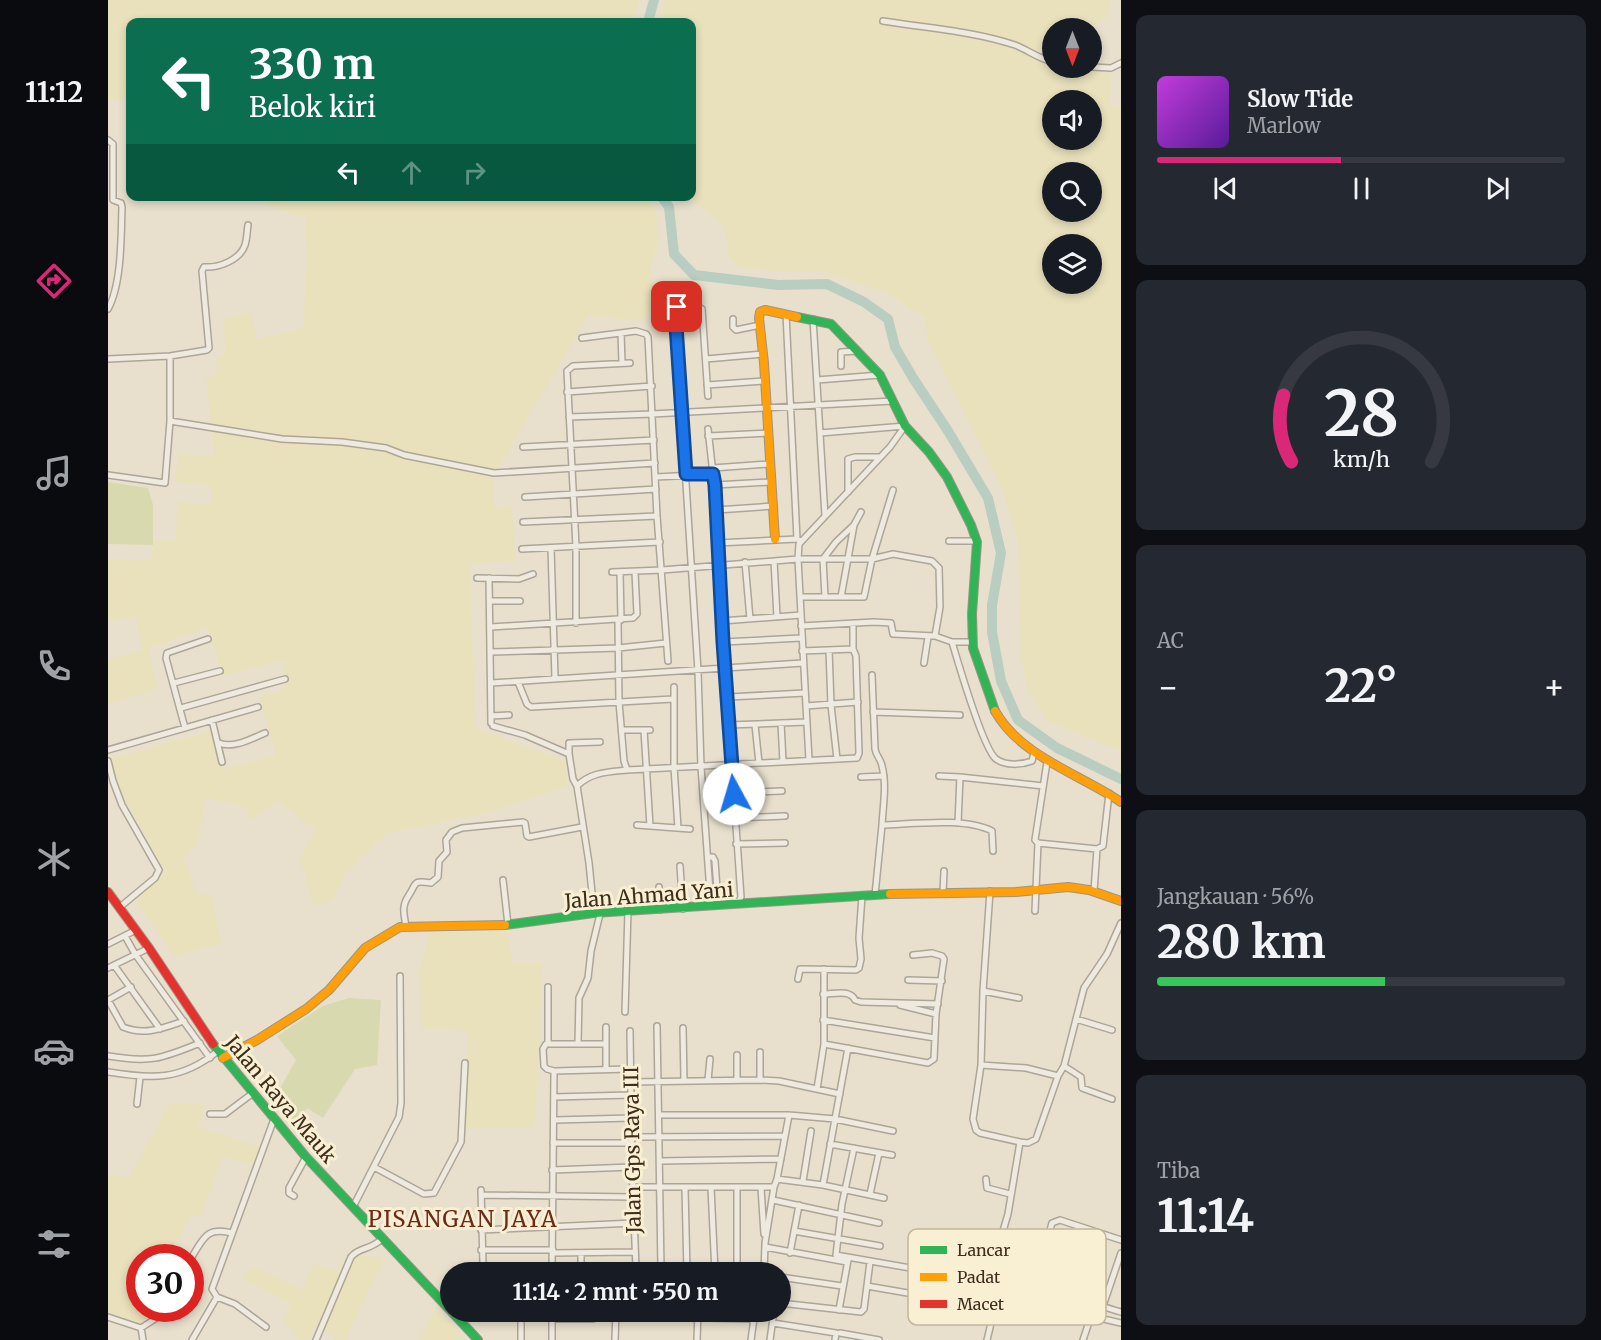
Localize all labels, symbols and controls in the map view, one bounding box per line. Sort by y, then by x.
north arrow [1042,18,1102,78]
map controls [1042,18,1102,294]
text: 330 m [249,38,375,90]
icon: left [150,42,228,120]
text: 11:12 [25,75,83,109]
text: Slow Tide [1247,85,1353,113]
text: Belok kiri [249,90,376,124]
button: sound [1042,90,1102,150]
text: Marlow [1247,113,1321,138]
icon: left [332,156,365,189]
icon: ahead [395,156,428,189]
icon: right [458,156,491,189]
button: search [1042,162,1102,222]
icon: previous [1209,172,1242,205]
icon: pause [1345,172,1378,205]
icon: next [1481,172,1514,205]
button: layers [1042,234,1102,294]
icon: directions [33,260,75,302]
pin [651,281,702,332]
icon: arrive [660,290,693,323]
text: 28 [1324,375,1398,453]
text: km/h [1333,446,1389,473]
icon: music [33,452,75,494]
text: AC [1157,628,1184,653]
icon: phone [33,645,75,687]
text: 22° [1325,658,1397,714]
text: − [1157,667,1179,708]
text: + [1543,667,1565,708]
position arrow [702,762,766,826]
icon: climate [33,838,75,880]
street label: Jalan Ahmad Yani [563,877,734,913]
text: Jangkauan · 56% [1157,884,1314,909]
text: 280 km [1157,914,1326,970]
street label: Jalan Raya Mauk [220,1029,342,1168]
icon: car [33,1030,75,1072]
street label: Jalan Gps Raya III [618,1066,646,1235]
text: Tiba [1157,1158,1200,1183]
text: 11:14 [1157,1188,1254,1244]
district label: PISANGAN JAYA [368,1205,558,1233]
icon: filters [33,1223,75,1265]
legend [908,1229,1106,1325]
text: Lancar [957,1240,1010,1260]
speed limit sign: 30 [126,1244,204,1322]
text: Padat [957,1267,1001,1287]
text: 11:14 · 2 mnt · 550 m [512,1278,719,1306]
text: Macet [957,1294,1005,1314]

